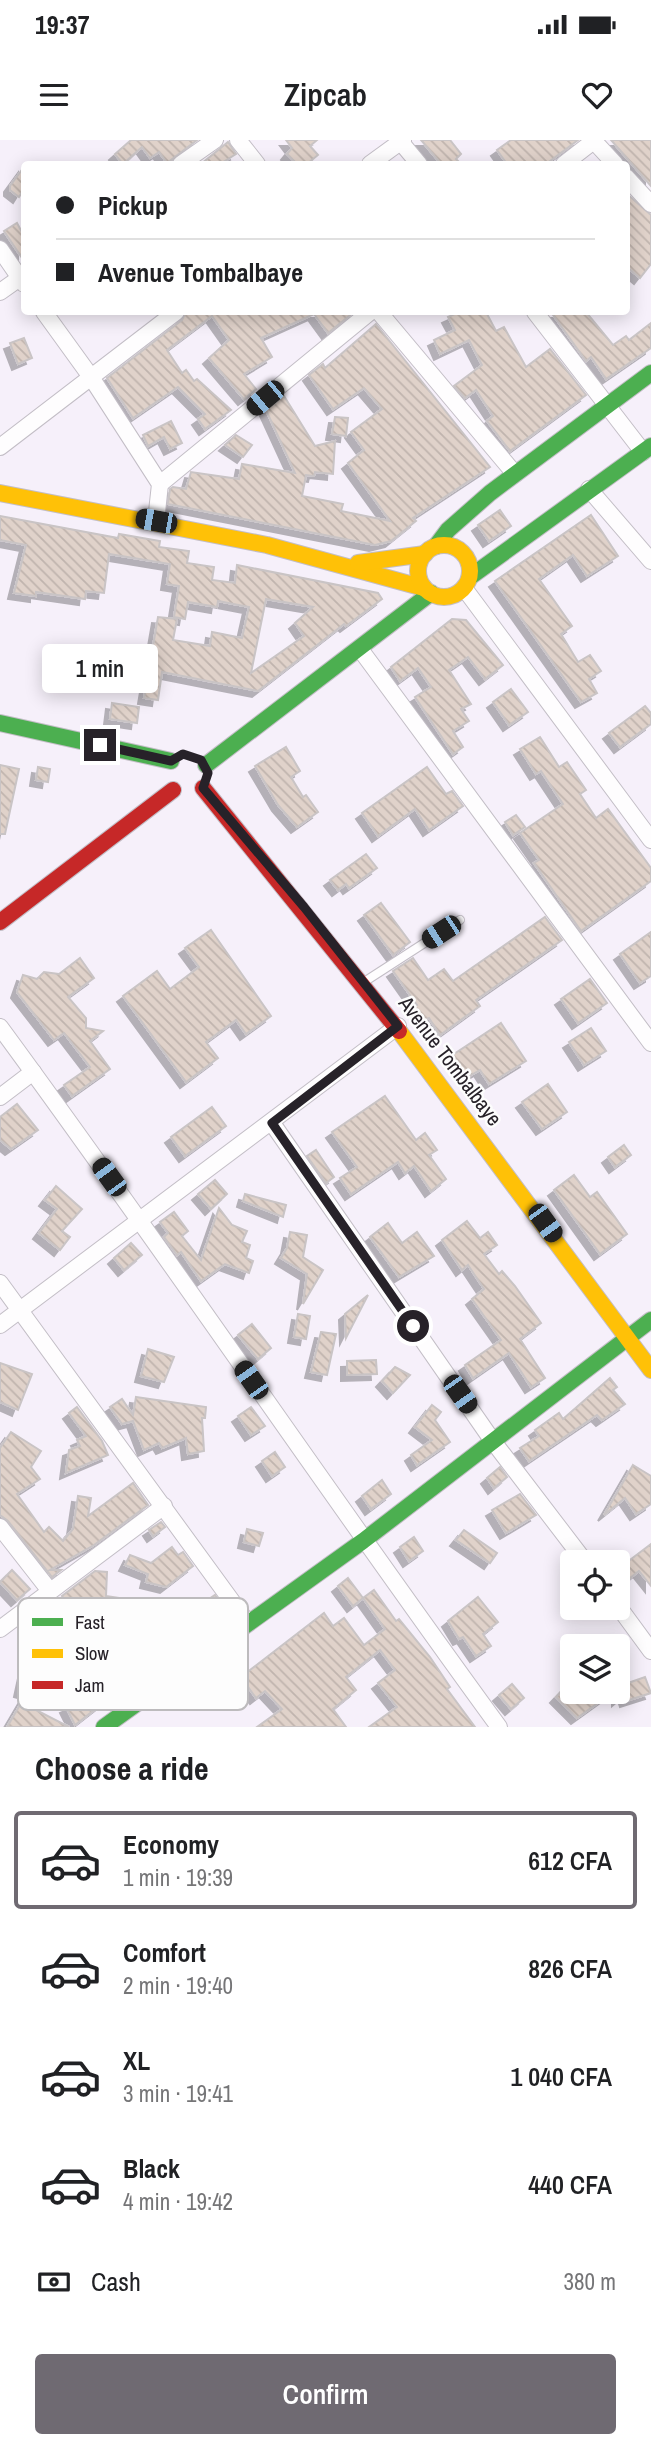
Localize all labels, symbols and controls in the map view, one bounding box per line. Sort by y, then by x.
text: 19:37 [35,7,90,42]
text: Zipcab [284,73,367,116]
icon: menu [35,76,73,114]
icon: heart [578,76,616,114]
text: Pickup [98,188,168,223]
text: Avenue Tombalbaye [98,255,303,290]
car [243,376,288,420]
car [134,507,179,535]
callout: 1 min [42,644,158,692]
text: 1 min [76,653,124,684]
route end [84,729,116,761]
car [418,912,465,952]
street label: Avenue Tombalbaye [391,989,509,1132]
car [89,1154,130,1200]
car [525,1200,566,1246]
route start [397,1310,429,1342]
car [231,1357,272,1403]
car [440,1371,481,1417]
map controls [560,1550,630,1704]
button: locate [560,1550,630,1620]
legend [18,1598,248,1710]
text: Fast [75,1609,105,1635]
button: layers [560,1634,630,1704]
text: Slow [75,1640,110,1666]
text: Jam [75,1672,104,1698]
text: Choose a ride [35,1747,209,1790]
text: Economy [123,1827,219,1862]
icon: car [39,1829,102,1892]
text: 612 CFA [528,1843,612,1878]
text: 1 min · 19:39 [123,1862,233,1893]
text: Comfort [123,1935,206,1970]
icon: car [39,1937,102,2000]
text: 826 CFA [528,1951,612,1986]
text: 2 min · 19:40 [123,1970,233,2001]
text: XL [123,2043,150,2078]
icon: car [39,2045,102,2108]
text: 1 040 CFA [510,2059,612,2094]
text: 3 min · 19:41 [123,2078,233,2109]
text: Black [123,2151,180,2186]
icon: car [39,2153,102,2216]
text: 440 CFA [528,2167,612,2202]
text: 4 min · 19:42 [123,2186,233,2217]
icon: cash [35,2263,73,2301]
text: Cash [91,2264,141,2299]
text: 380 m [564,2266,616,2297]
button: Confirm [35,2354,616,2434]

